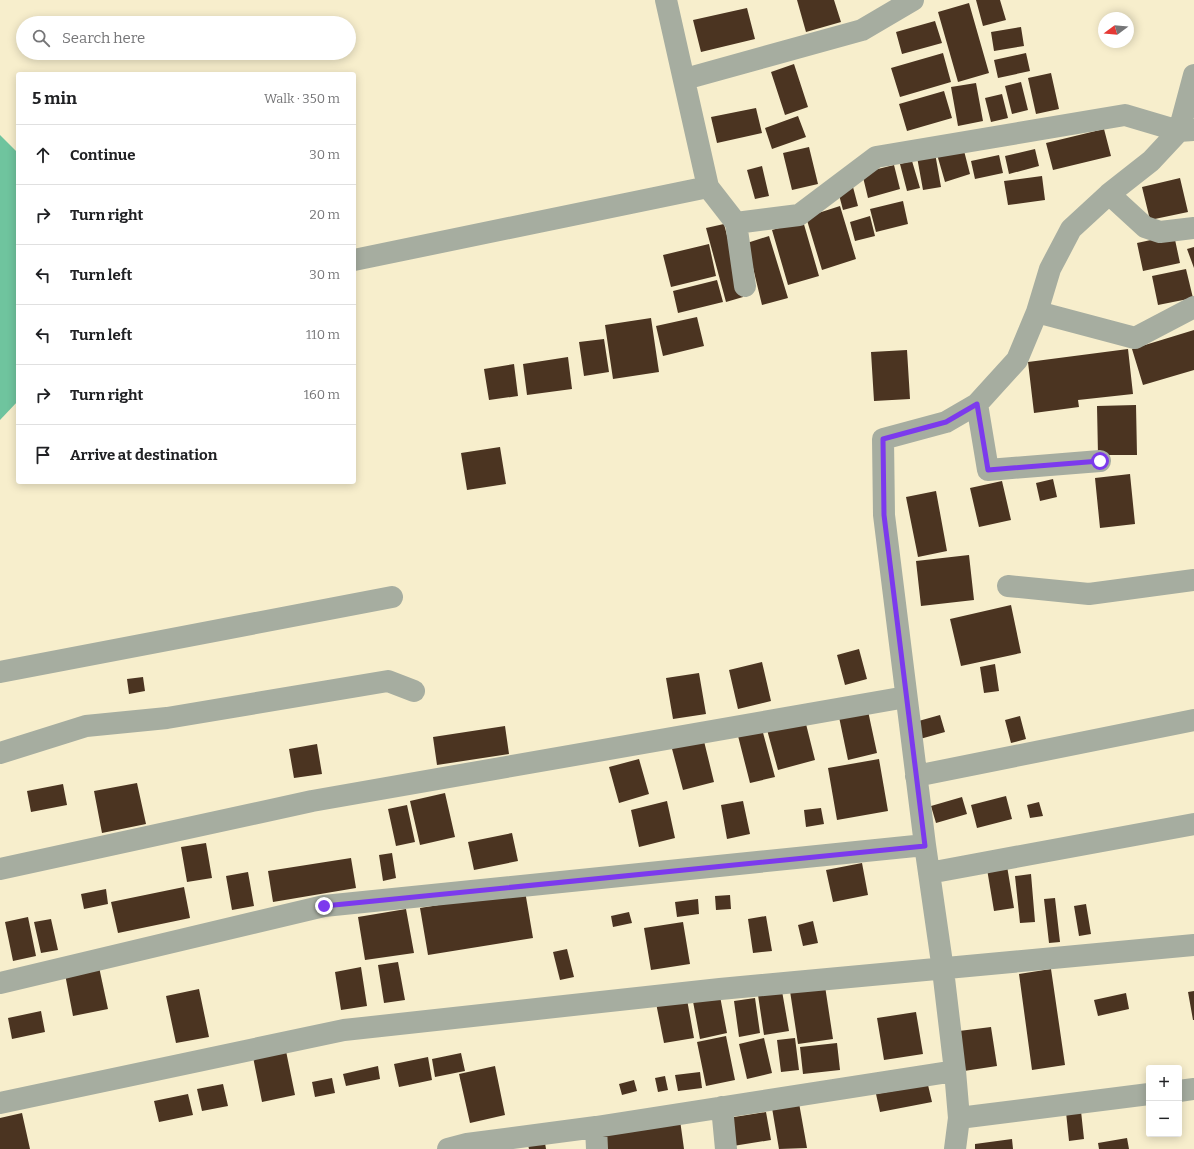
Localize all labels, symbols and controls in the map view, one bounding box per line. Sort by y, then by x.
north arrow [1098,12,1134,48]
search box [16,16,356,60]
icon: search [30,27,52,49]
text: Search here [62,29,145,47]
text: 5 min [32,88,77,109]
text: Walk · 350 m [264,91,340,106]
icon: ahead [32,144,54,166]
text: Continue [70,146,136,164]
text: 30 m [309,147,340,162]
icon: right [32,204,54,226]
text: Turn right [70,206,143,224]
text: 20 m [310,207,340,222]
icon: left [32,264,54,286]
text: Turn left [70,266,132,284]
text: 30 m [309,267,340,282]
icon: left [32,324,54,346]
text: Turn left [70,326,132,344]
text: 110 m [306,327,340,342]
icon: right [32,384,54,406]
text: Turn right [70,386,143,404]
text: 160 m [304,387,340,402]
icon: arrive [32,444,54,466]
text: Arrive at destination [70,446,217,464]
route start [1091,452,1109,470]
route end [315,897,333,915]
map controls [1146,1065,1182,1137]
button: + [1146,1065,1182,1101]
button: − [1146,1101,1182,1137]

